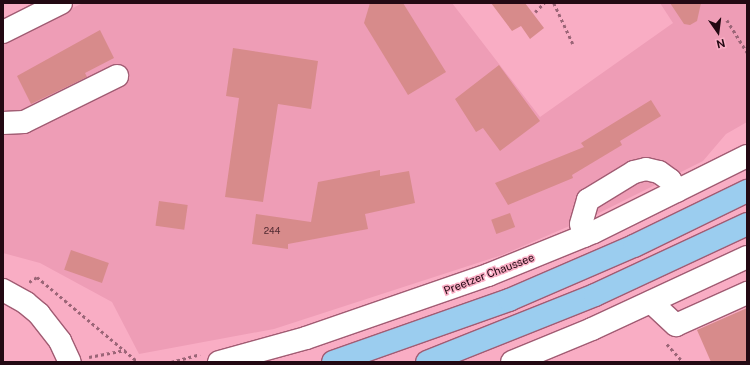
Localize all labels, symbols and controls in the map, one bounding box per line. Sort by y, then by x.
north arrow [698,12,738,52]
text: N [715,37,727,51]
house number: 244 [264,226,280,236]
street label: Preetzer Chaussee [442,251,536,297]

